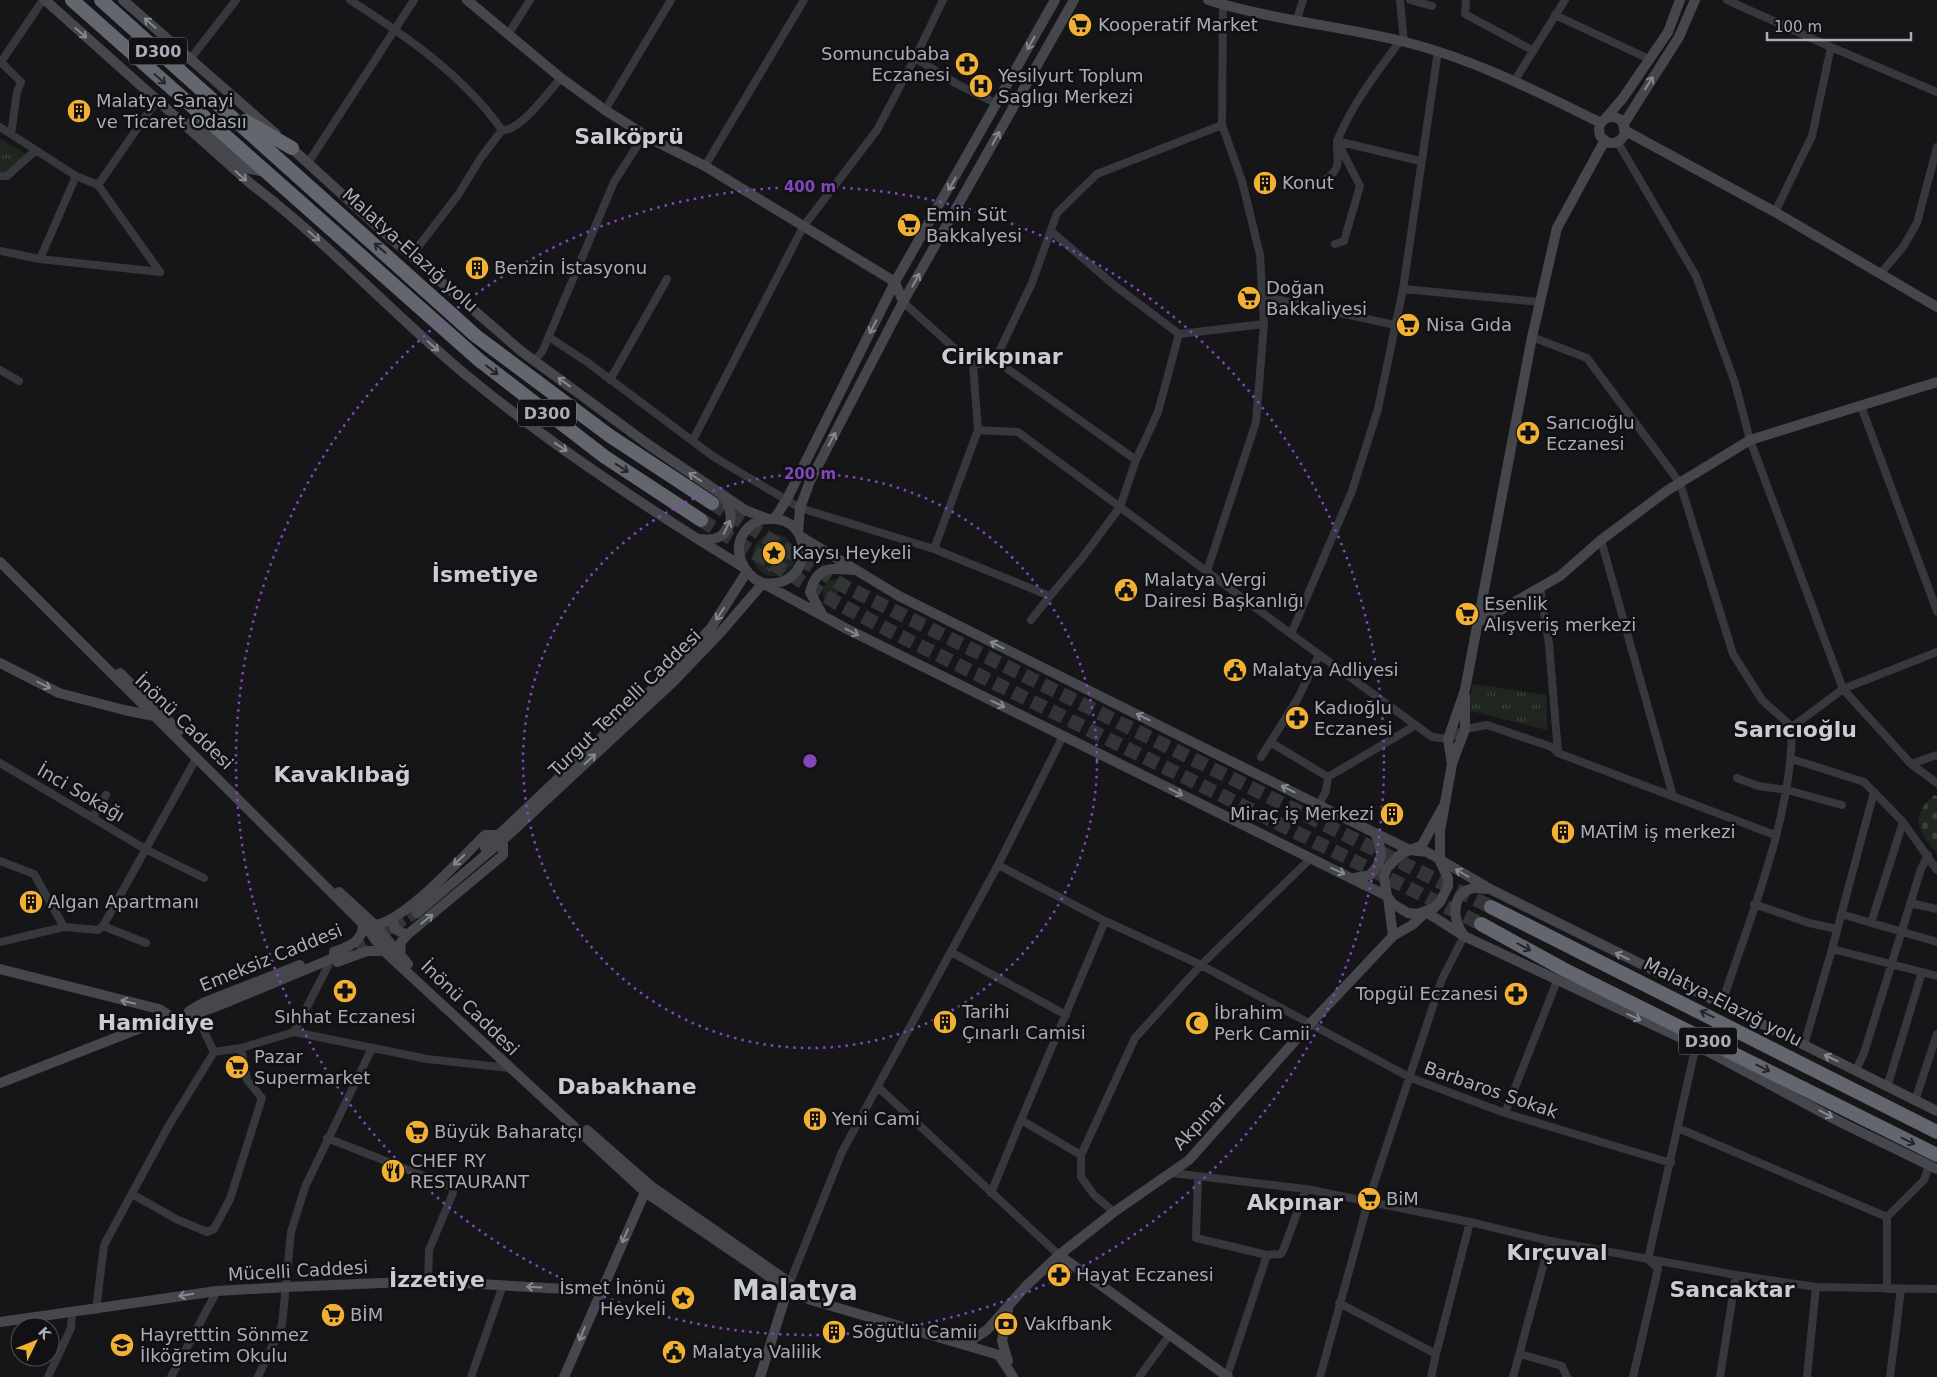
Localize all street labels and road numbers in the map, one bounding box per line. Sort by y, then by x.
road number: D300 [129,37,187,64]
street label: Malatya-Elazığ yolu [338,183,482,316]
road number: D300 [518,399,576,426]
street label: Turgut Temelli Caddesi [544,625,705,781]
street label: İnönü Caddesi [131,670,238,774]
street label: İnci Sokağı [34,759,129,826]
street label: Emeksiz Caddesi [196,919,345,996]
street label: Malatya-Elazığ yolu [1641,952,1806,1051]
street label: İnönü Caddesi [417,956,524,1060]
road number: D300 [1679,1028,1737,1054]
street label: Barbaros Sokak [1421,1057,1561,1122]
street label: Akpınar [1168,1089,1231,1154]
street label: Mücelli Caddesi [227,1256,369,1285]

